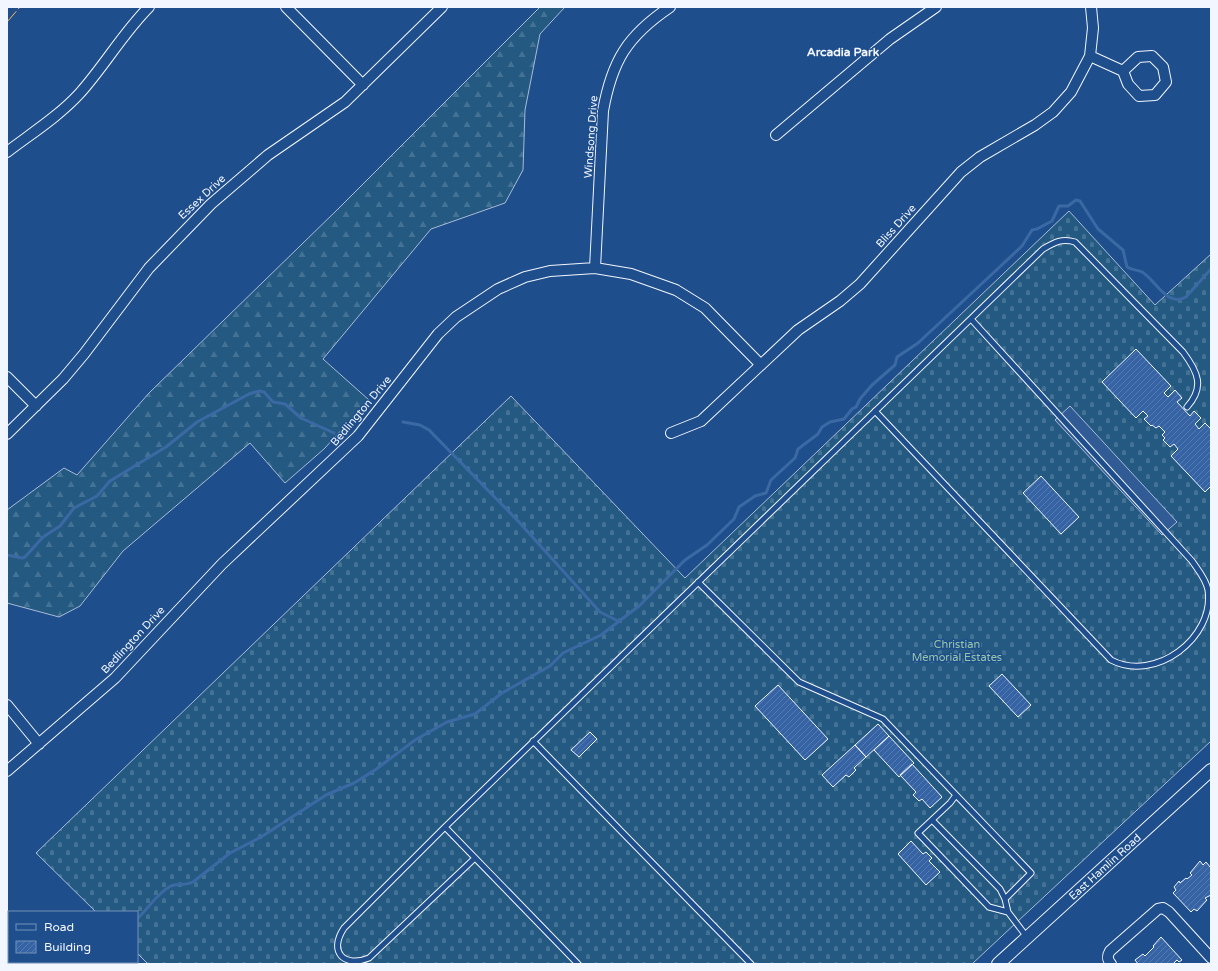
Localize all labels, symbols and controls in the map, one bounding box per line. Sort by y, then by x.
district label: Arcadia Park [807,45,880,59]
street label: Windsong Drive [582,95,600,179]
street label: Essex Drive [176,172,228,222]
street label: Bliss Drive [873,202,919,250]
street label: Bedlington Drive [328,373,394,449]
street label: Bedlington Drive [98,604,168,676]
park label: Christian Memorial Estates [912,638,1002,664]
street label: East Hamlin Road [1066,831,1144,903]
legend [8,911,138,963]
text: Road [44,920,74,934]
text: Building [44,940,91,954]

